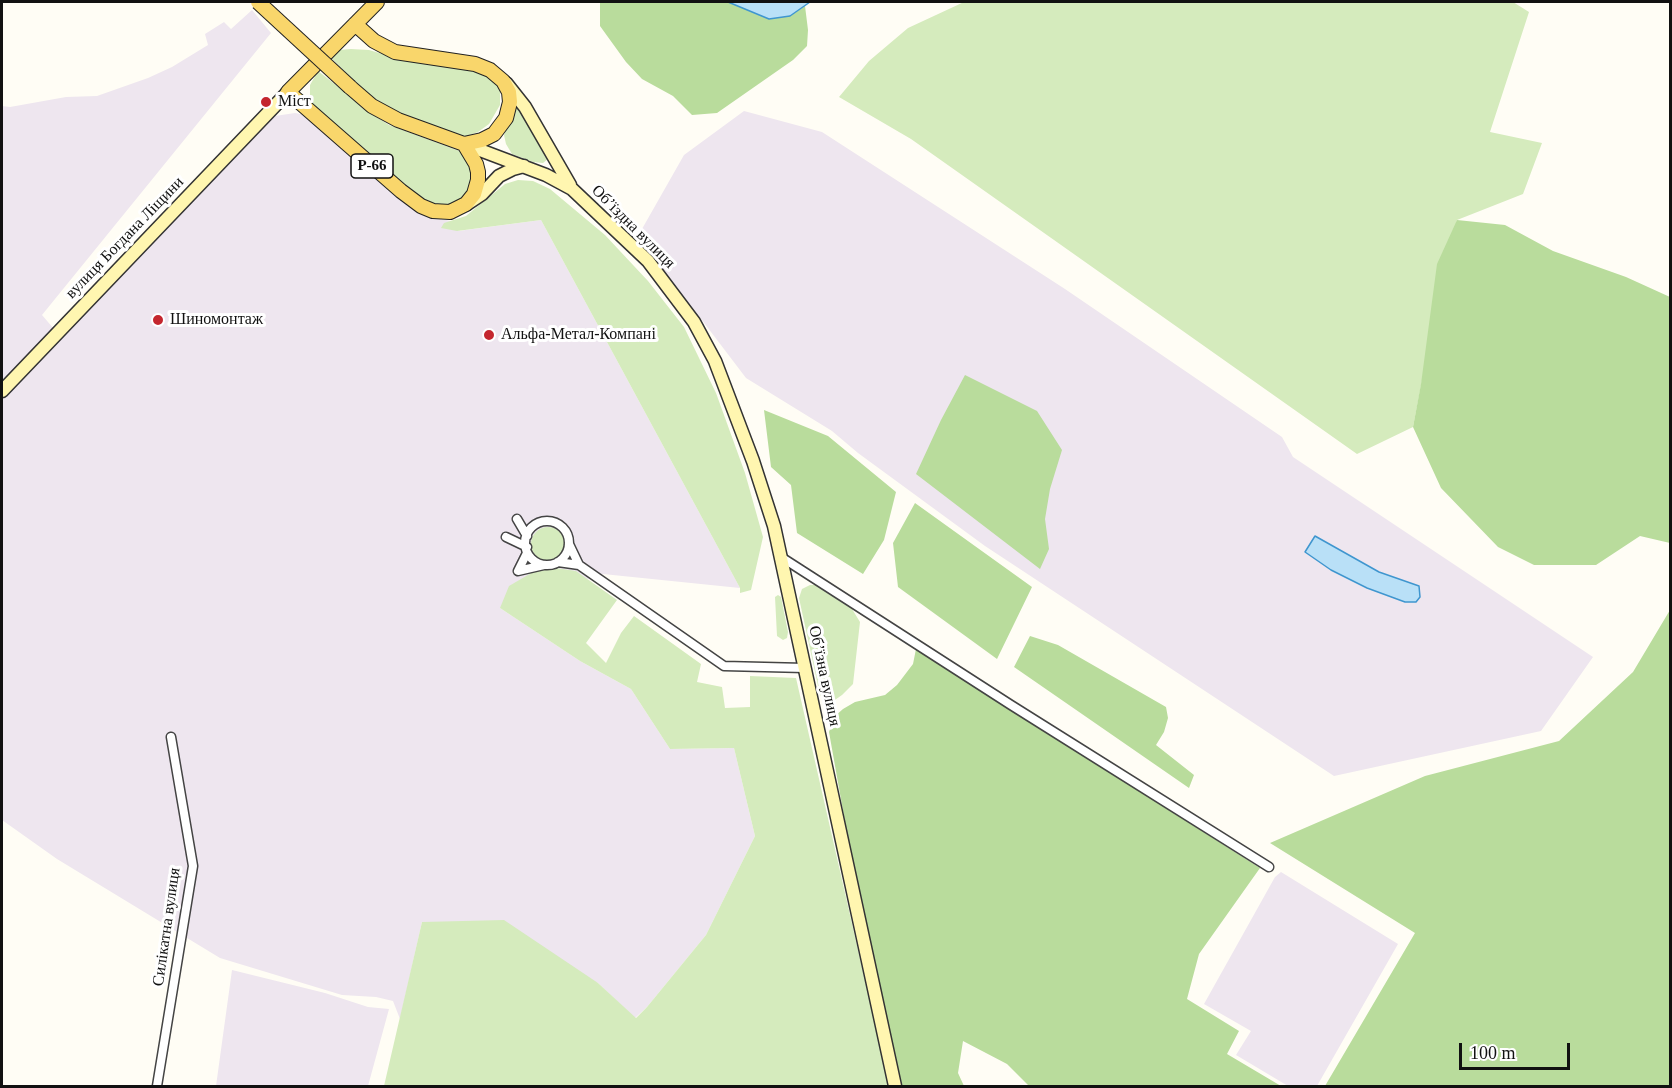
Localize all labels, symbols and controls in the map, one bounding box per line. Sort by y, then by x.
place label: Міст [278,92,311,112]
marker: Міст [259,95,273,109]
road number: Р-66 [351,154,393,178]
street label: вулиця Богдана Ліщини [62,173,188,303]
street label: Об’їздна вулиця [587,181,679,273]
place label: Шиномонтаж [170,310,263,330]
marker: Шиномонтаж [151,313,165,327]
place label: Альфа-Метал-Компані [501,325,656,345]
marker: Альфа-Метал-Компані [482,328,496,342]
street label: Об’їзна вулиця [804,624,844,728]
street label: Силікатна вулиця [149,867,185,987]
scale bar [1462,1031,1573,1069]
text: 100 m [1470,1043,1516,1063]

